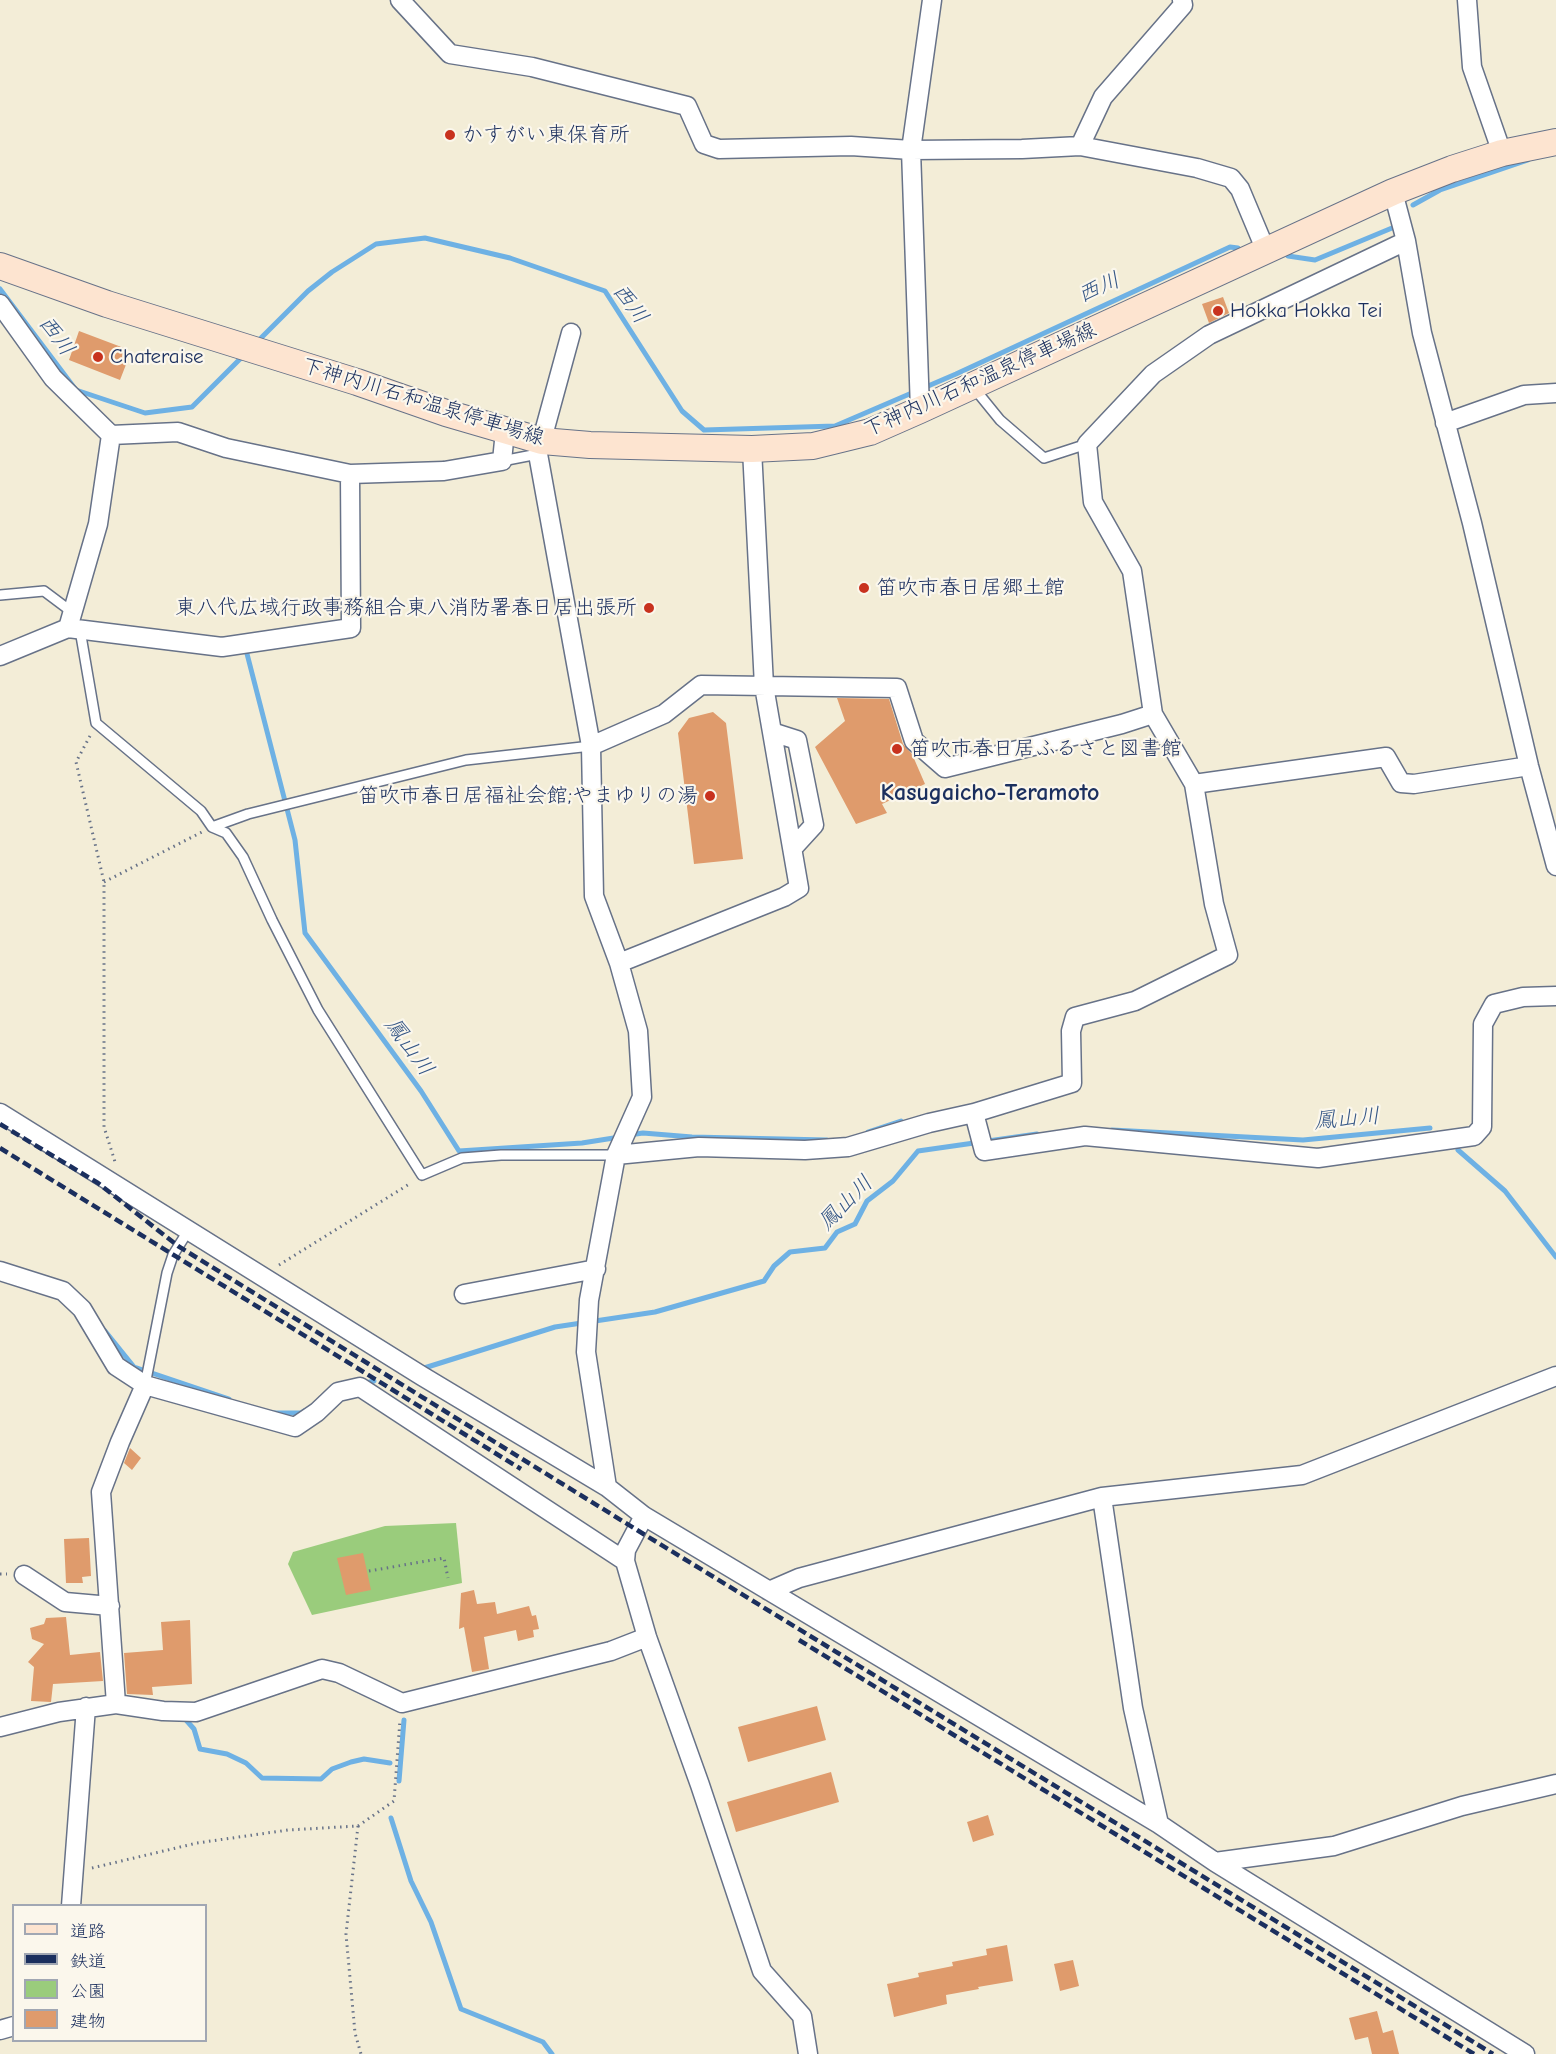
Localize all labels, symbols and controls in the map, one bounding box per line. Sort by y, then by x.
place label: かすがい東保育所 [462,122,630,148]
marker: かすがい東保育所 [443,128,457,142]
water label: 西川 [1074,267,1124,309]
water label: 西川 [606,278,654,330]
place label: Hokka Hokka Tei [1230,298,1383,324]
marker: Hokka Hokka Tei [1211,304,1225,318]
water label: 西川 [32,310,80,362]
street label: 下神内川石和温泉停車場線 [860,317,1100,443]
place label: Chateraise [110,344,204,370]
marker: Chateraise [91,350,105,364]
street label: 下神内川石和温泉停車場線 [299,353,547,451]
place label: 笛吹市春日居郷土館 [876,575,1065,601]
marker: 笛吹市春日居郷土館 [857,581,871,595]
place label: 東八代広域行政事務組合東八消防署春日居出張所 [175,595,637,621]
marker: 東八代広域行政事務組合東八消防署春日居出張所 [642,601,656,615]
place label: 笛吹市春日居ふるさと図書館 [909,736,1182,762]
marker: 笛吹市春日居ふるさと図書館 [890,742,904,756]
district label: Kasugaicho-Teramoto [881,779,1099,807]
place label: 笛吹市春日居福祉会館;やまゆりの湯 [358,783,698,809]
marker: 笛吹市春日居福祉会館;やまゆりの湯 [703,789,717,803]
water label: 鳳山川 [379,1013,439,1081]
water label: 鳳山川 [1313,1103,1381,1135]
water label: 鳳山川 [813,1170,879,1236]
legend [12,1904,207,2042]
text: 道路 [70,1921,106,1942]
text: 鉄道 [70,1951,106,1972]
text: 公園 [70,1981,106,2002]
text: 建物 [70,2011,106,2032]

